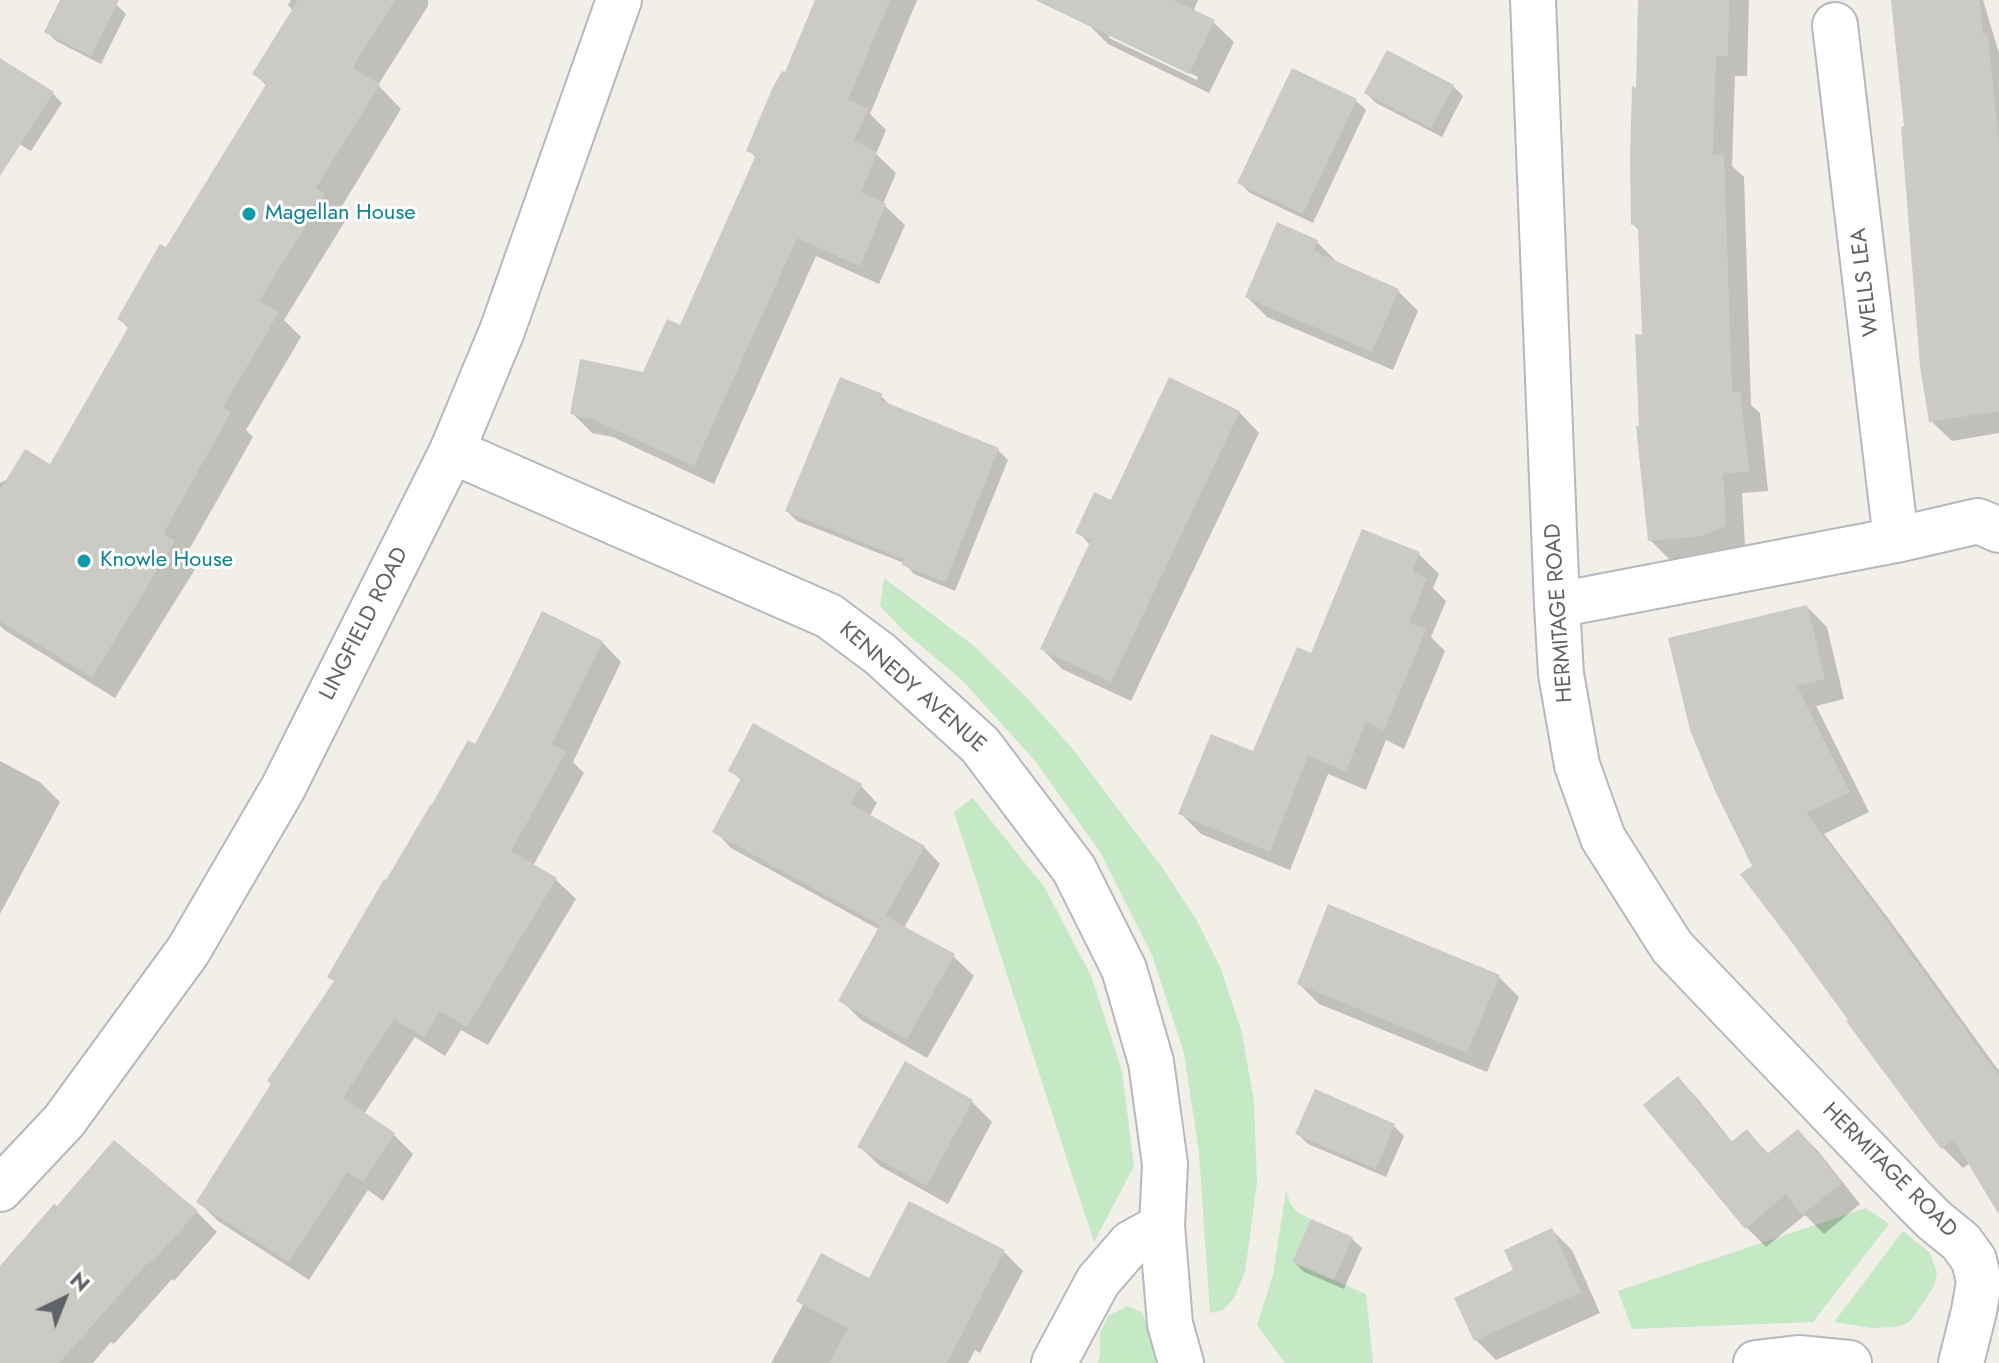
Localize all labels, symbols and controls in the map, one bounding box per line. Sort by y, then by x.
place label: Magellan House [265,201,416,227]
marker: Magellan House [240,205,258,223]
street label: WELLS LEA [1846,226,1886,338]
street label: HERMITAGE ROAD [1541,523,1579,703]
street label: LINGFIELD ROAD [315,543,415,705]
place label: Knowle House [100,548,233,574]
marker: Knowle House [75,552,93,570]
street label: KENNEDY AVENUE [833,617,991,759]
street label: HERMITAGE ROAD [1816,1098,1962,1244]
north arrow [24,1259,104,1339]
text: N [63,1264,98,1299]

